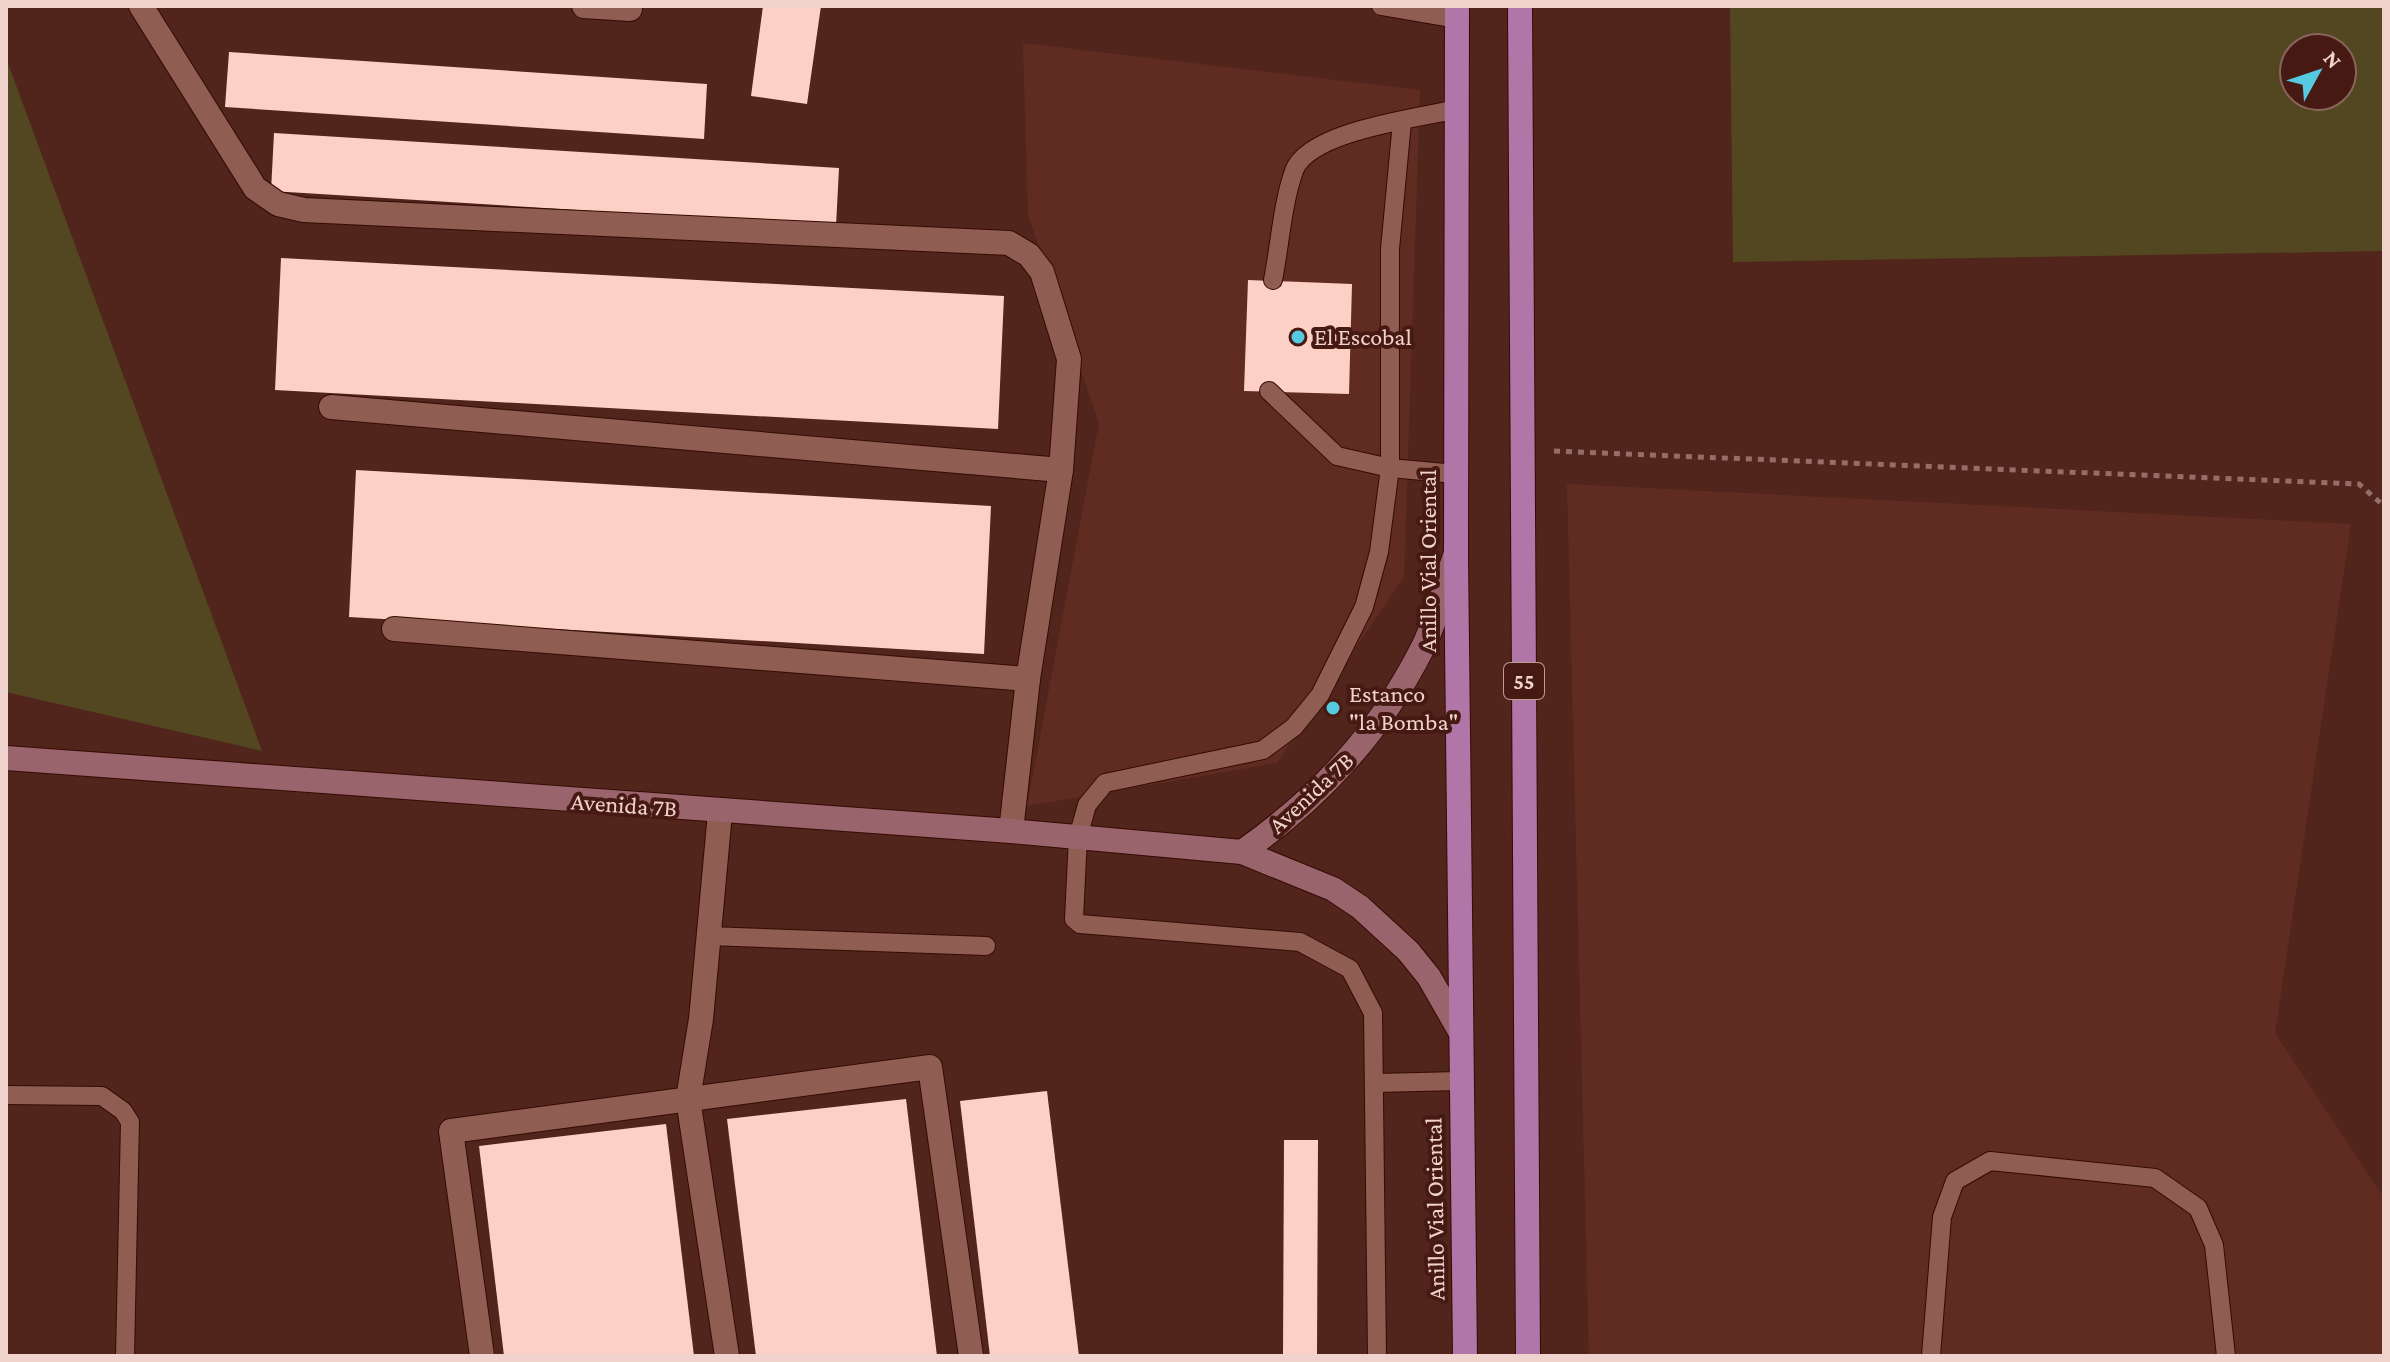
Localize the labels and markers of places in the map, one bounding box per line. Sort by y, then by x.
place label: El Escobal [1314,323,1412,350]
marker: El Escobal [1289,328,1307,346]
place label: Estanco "la Bomba" [1349,680,1458,735]
marker: Estanco "la Bomba" [1324,699,1342,717]

